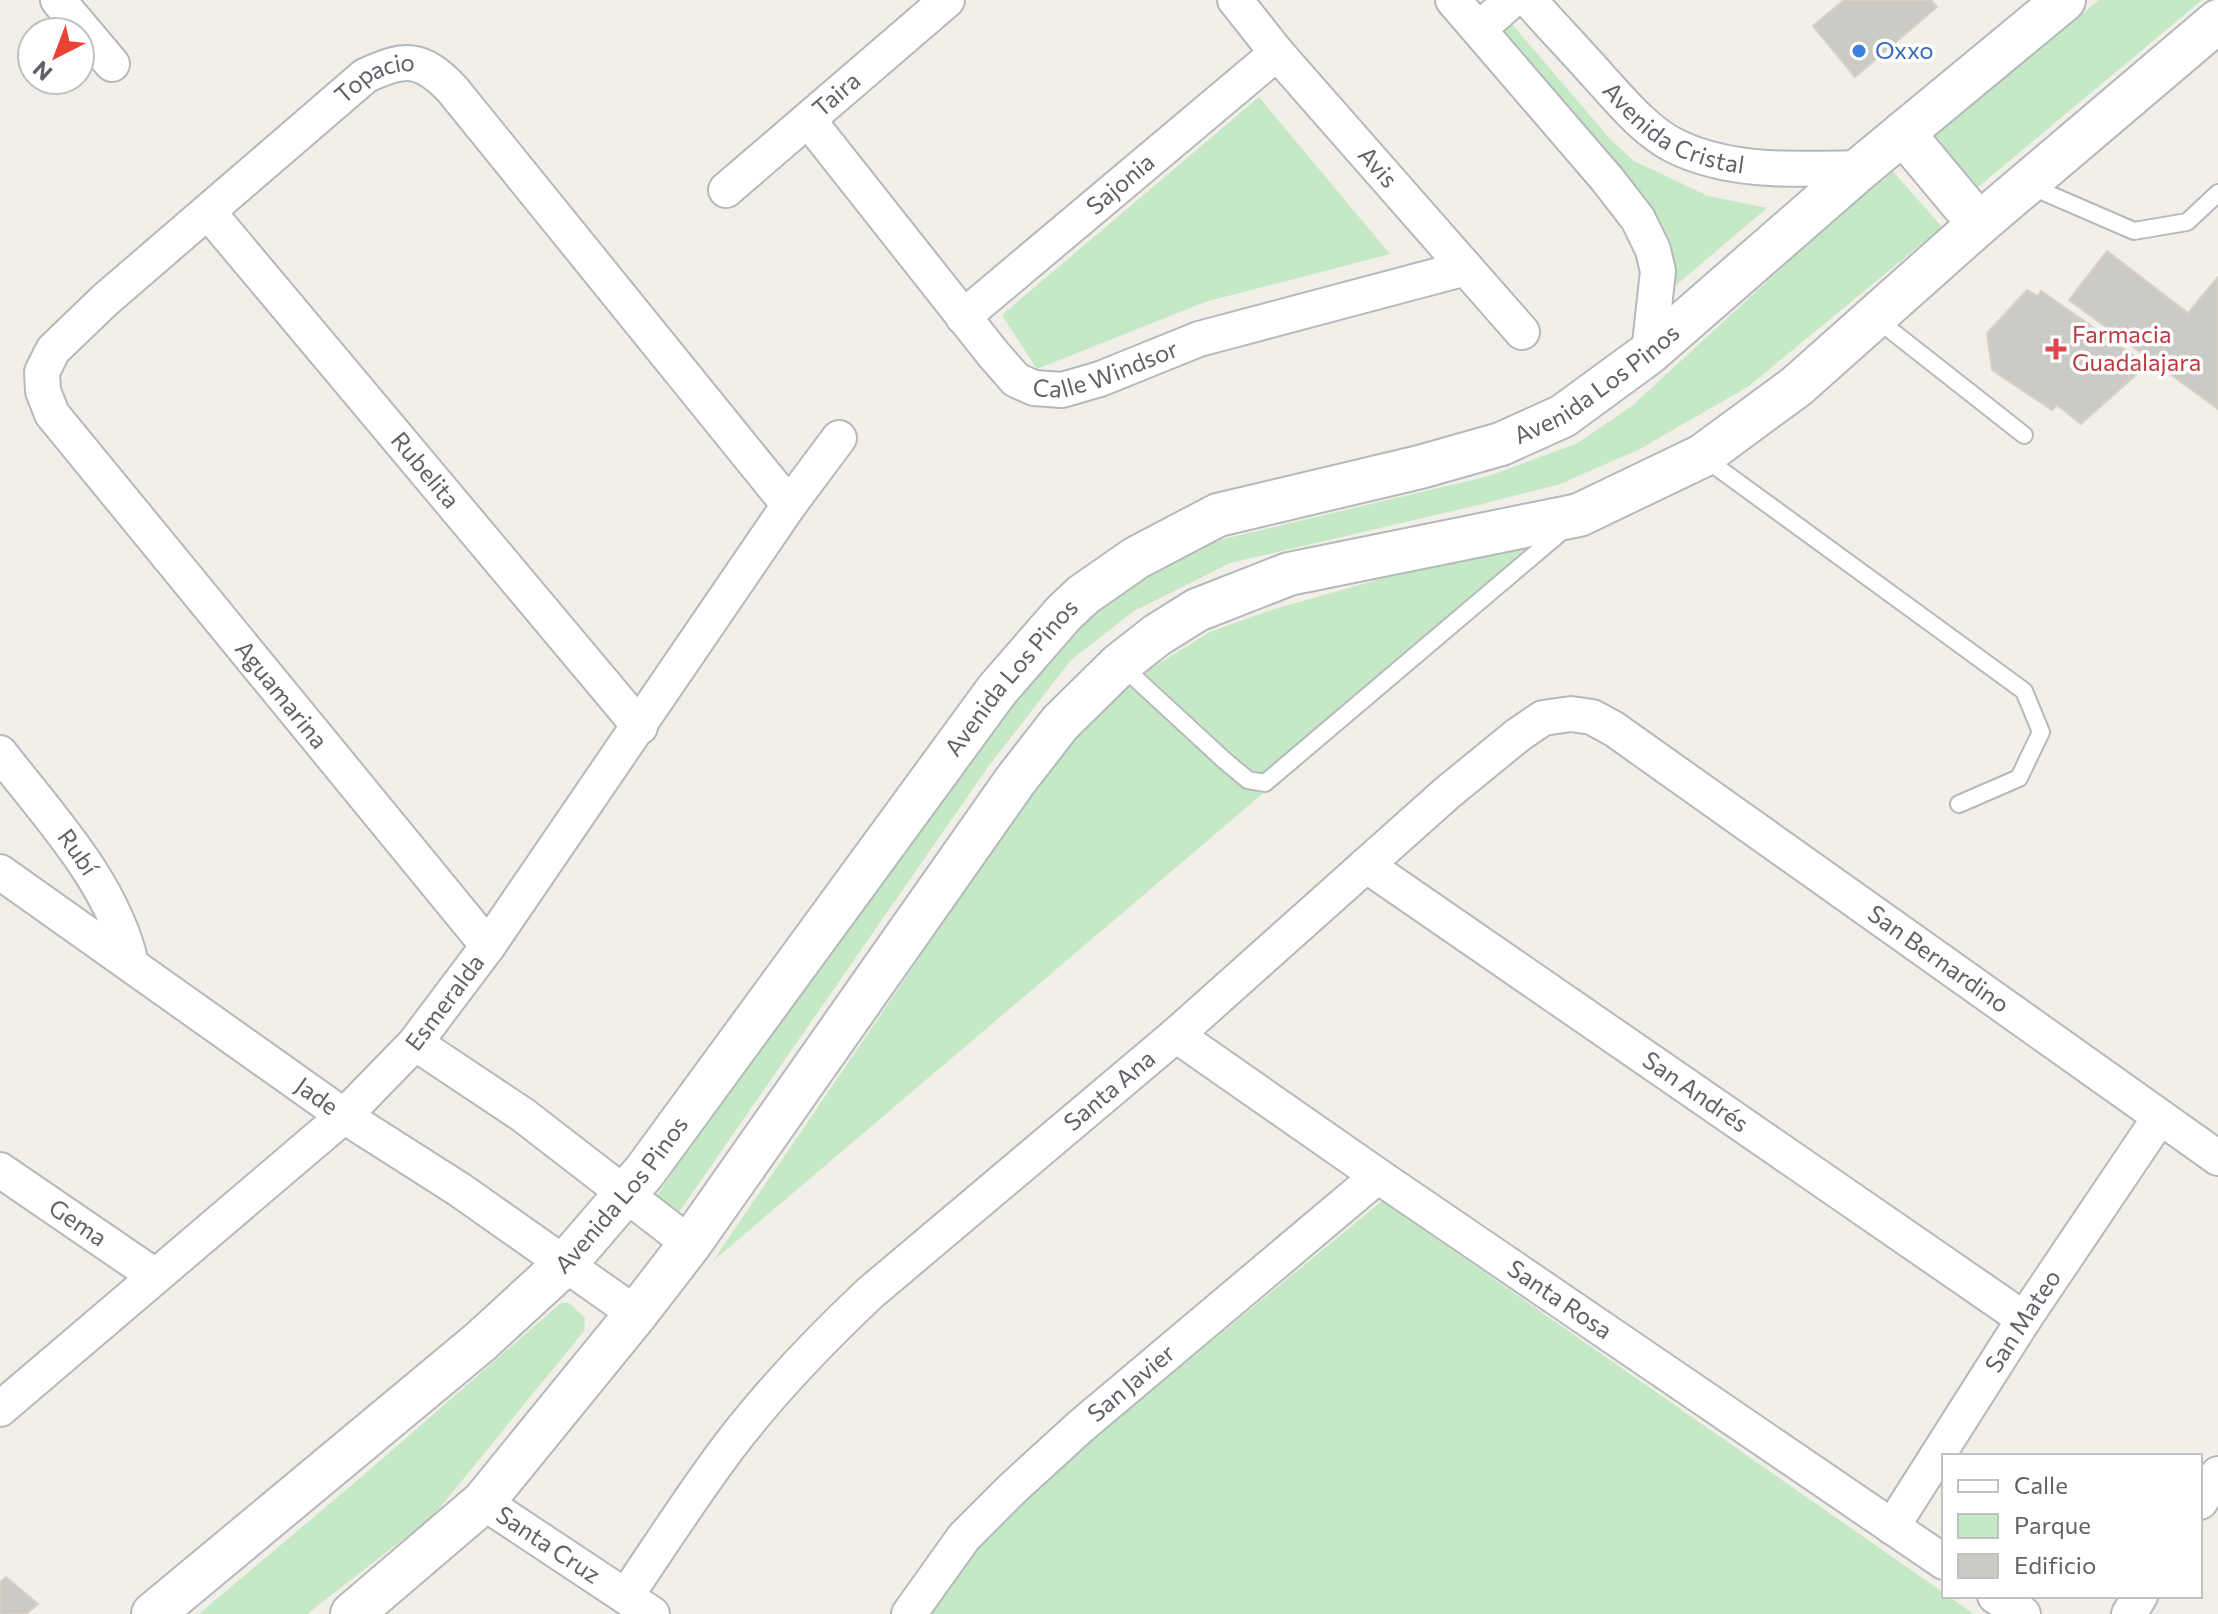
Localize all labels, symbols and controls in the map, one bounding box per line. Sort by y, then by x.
north arrow [16,16,96,96]
place label: Oxxo [1875,35,1934,64]
marker: Oxxo [1850,42,1868,60]
street label: Topacio [328,47,415,109]
text: N [27,56,57,87]
street label: Taira [806,65,866,122]
street label: Avenida Cristal [1598,76,1746,179]
street label: Avis [1353,140,1404,193]
street label: Sajonia [1080,147,1160,220]
street label: Avenida Los Pinos [1509,317,1685,449]
place label: Farmacia Guadalajara [2072,319,2201,376]
street label: Calle Windsor [1032,333,1182,403]
marker: Farmacia Guadalajara [2047,340,2065,358]
street label: Rubelita [386,425,466,514]
street label: Avenida Los Pinos [938,592,1083,761]
street label: Aguamarina [230,634,335,754]
street label: Rubí [52,823,105,881]
street label: San Bernardino [1863,898,2015,1018]
street label: Esmeralda [398,948,490,1056]
street label: Santa Ana [1057,1043,1160,1136]
street label: San Andrés [1638,1044,1755,1138]
street label: Jade [290,1070,345,1120]
street label: Avenida Los Pinos [548,1110,693,1279]
street label: Gema [44,1192,113,1252]
street label: Santa Rosa [1502,1253,1618,1344]
street label: San Mateo [1978,1263,2066,1377]
street label: San Javier [1081,1337,1180,1427]
legend [1942,1454,2202,1598]
text: Calle [2014,1470,2068,1499]
street label: Santa Cruz [491,1499,606,1589]
text: Parque [2014,1510,2091,1539]
text: Edificio [2014,1550,2096,1579]

